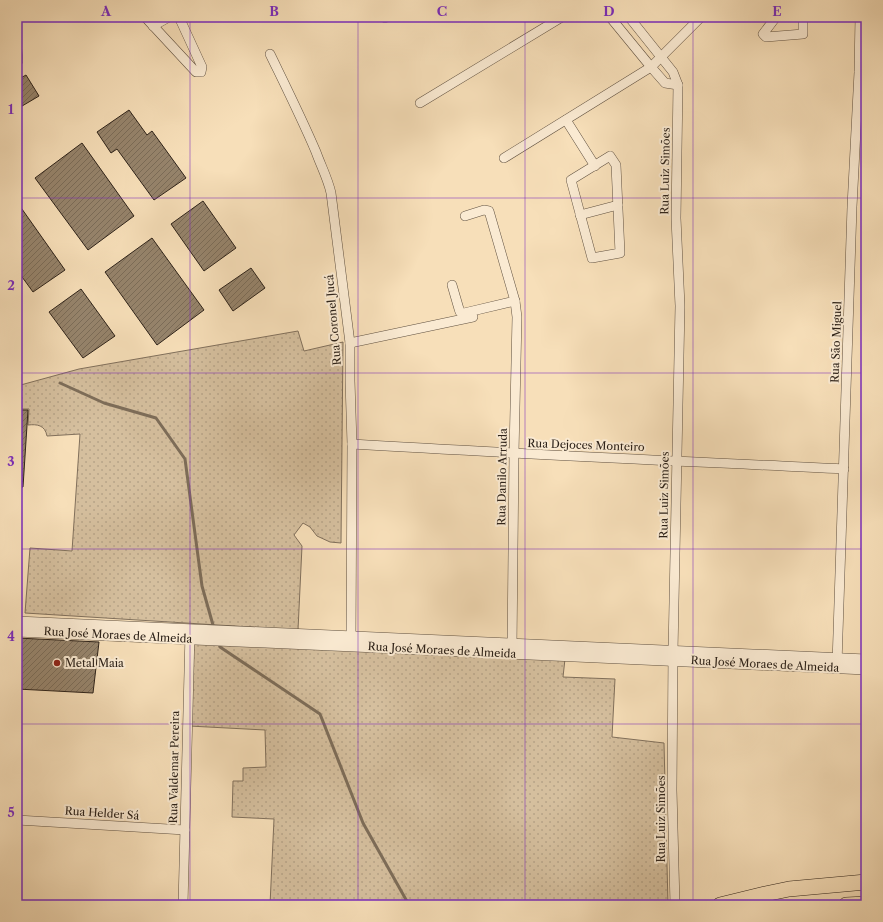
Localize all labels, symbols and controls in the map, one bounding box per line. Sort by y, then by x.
text: A [100,3,112,19]
text: B [269,3,279,19]
text: C [437,3,447,19]
text: D [603,3,615,19]
text: E [772,3,782,19]
text: 1 [8,101,14,117]
street label: Rua Luiz Simões [657,127,673,215]
street label: Rua Coronel Jucá [322,274,344,366]
text: 2 [7,277,15,293]
street label: Rua São Miguel [828,300,844,383]
street label: Rua Danilo Arruda [494,428,510,526]
street label: Rua Dejoces Monteiro [527,436,645,454]
street label: Rua Luiz Simões [656,451,672,539]
text: 3 [7,453,15,469]
street label: Rua José Moraes de Almeida [43,624,193,646]
text: 4 [7,628,15,644]
street label: Rua José Moraes de Almeida [367,639,517,661]
street label: Rua José Moraes de Almeida [690,653,840,675]
place label: Metal Maia [65,656,124,670]
marker: Metal Maia [52,658,62,668]
street label: Rua Valdemar Pereira [166,710,182,824]
street label: Rua Luiz Simões [654,775,668,863]
street label: Rua Helder Sá [64,803,140,823]
text: 5 [7,804,15,820]

